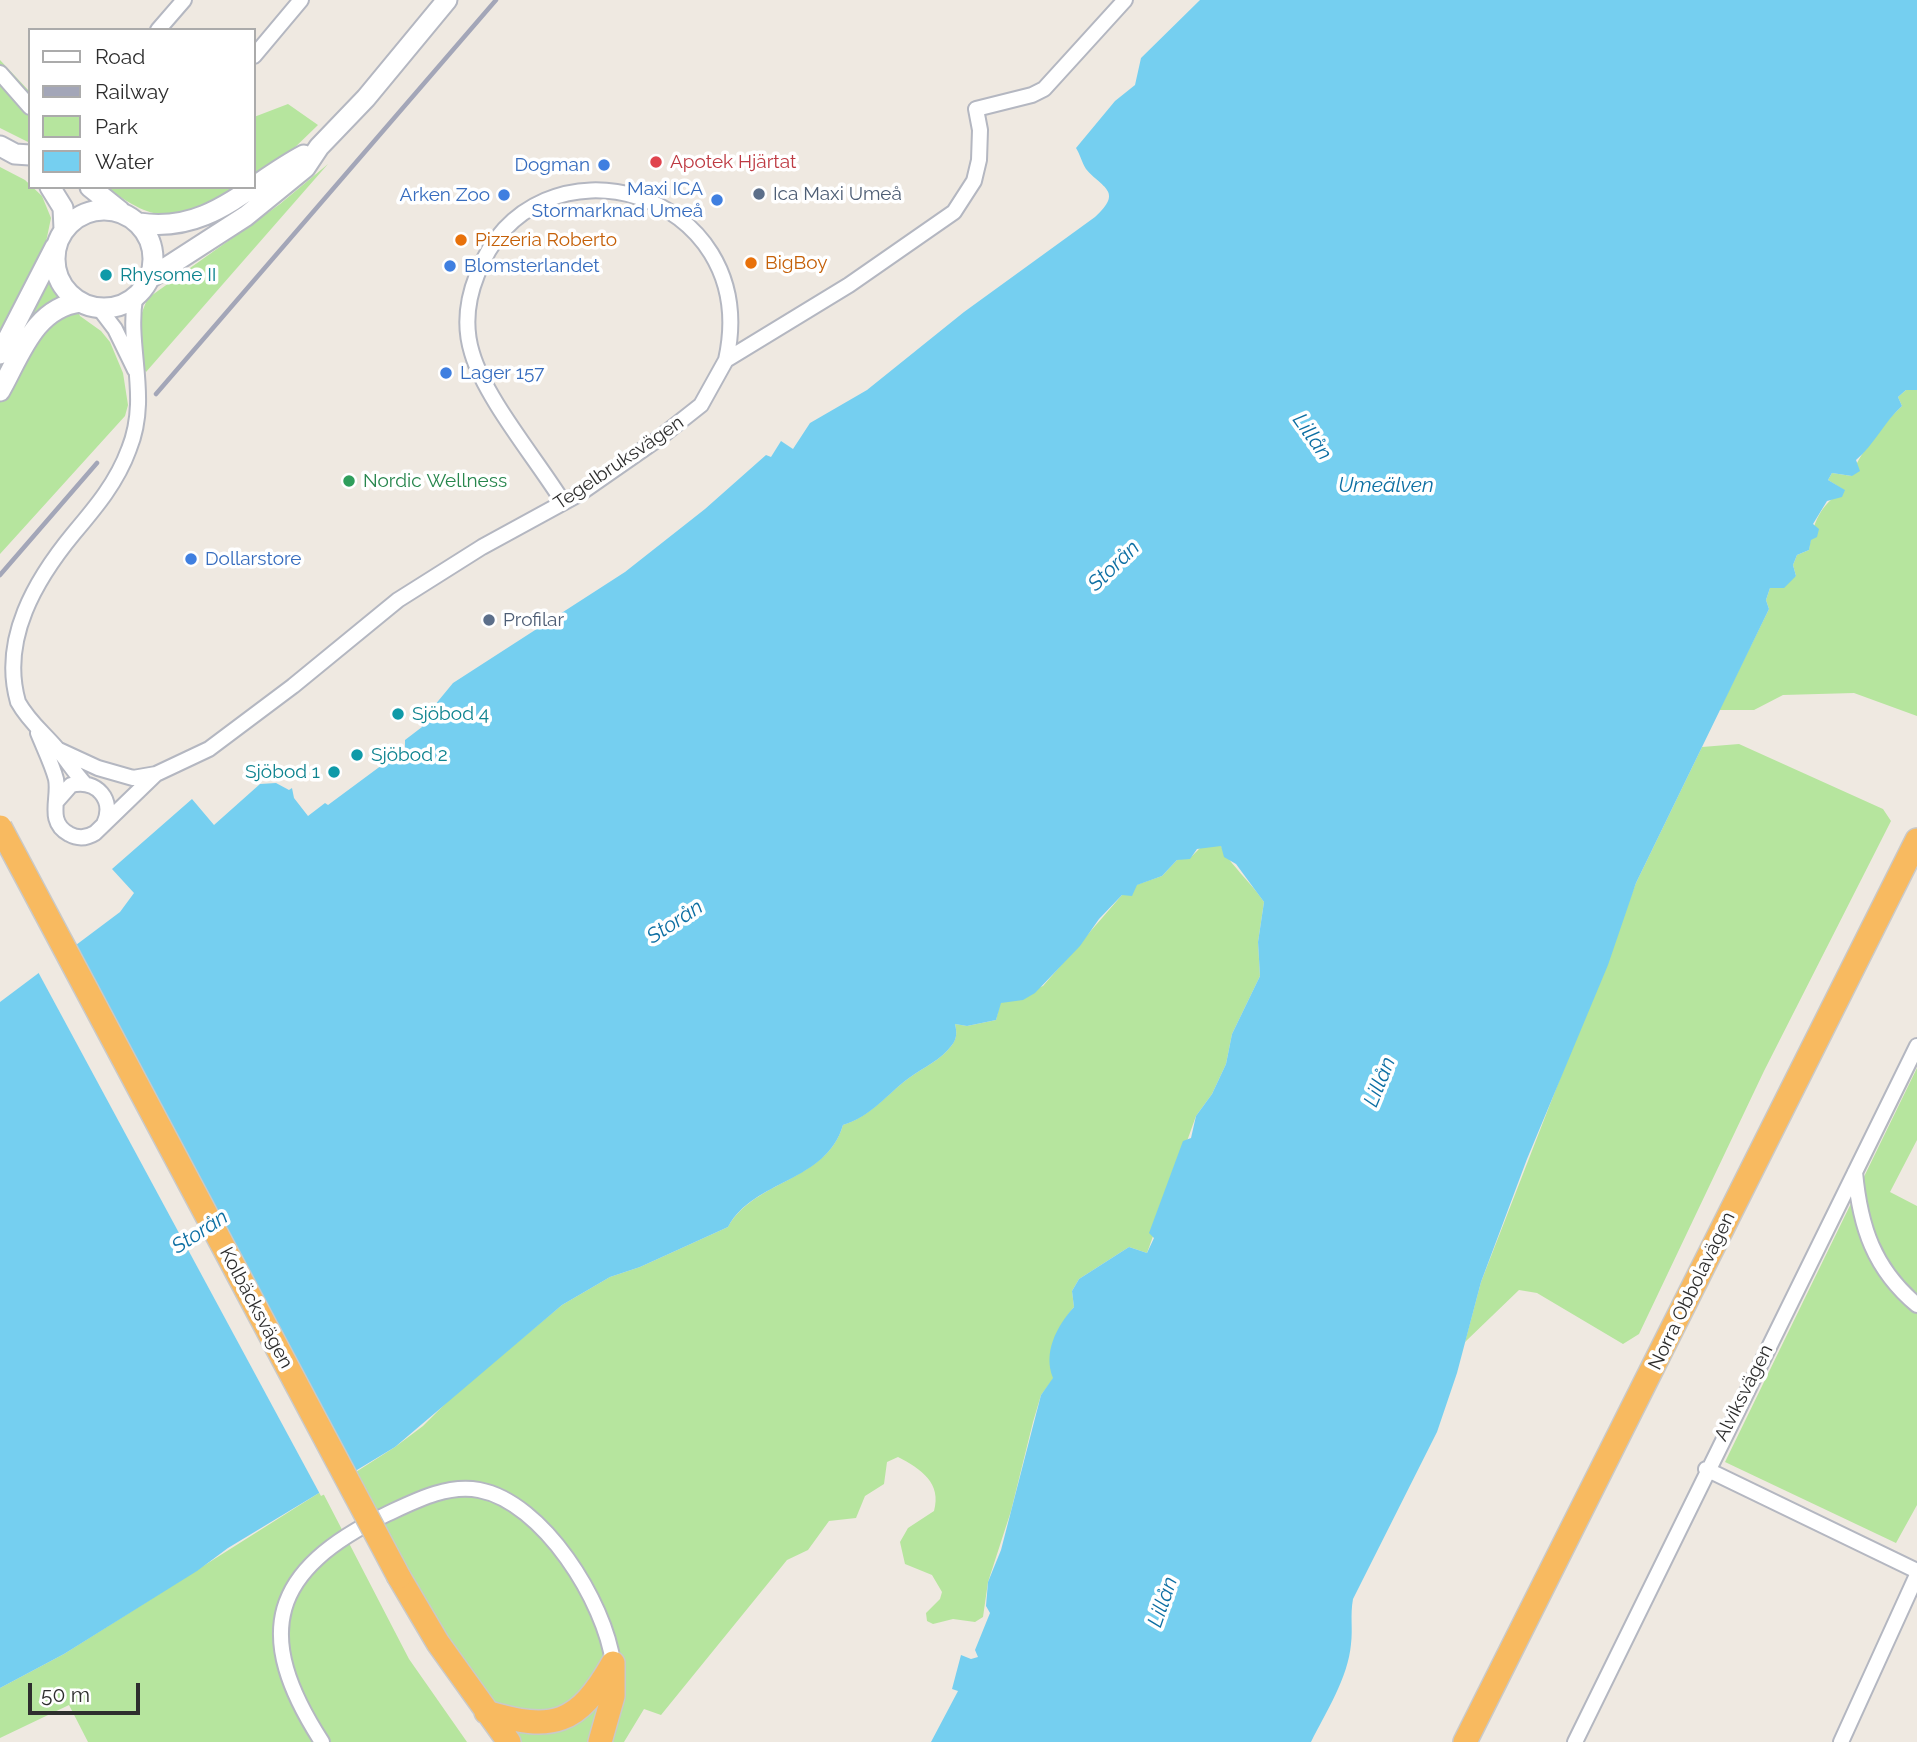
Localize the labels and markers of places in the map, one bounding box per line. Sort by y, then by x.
place label: Apotek Hjärtat [670,151,796,173]
place label: Dogman [514,154,590,176]
marker: Apotek Hjärtat [648,154,664,170]
marker: Dogman [596,157,612,173]
place label: Maxi ICA Stormarknad Umeå [532,178,703,222]
place label: Ica Maxi Umeå [773,183,902,205]
place label: Arken Zoo [400,184,490,206]
marker: Ica Maxi Umeå [751,186,767,202]
marker: Arken Zoo [496,187,512,203]
marker: Maxi ICA Stormarknad Umeå [709,192,725,208]
place label: Pizzeria Roberto [475,229,617,251]
marker: Pizzeria Roberto [453,232,469,248]
place label: BigBoy [765,252,827,274]
place label: Blomsterlandet [464,255,600,277]
marker: BigBoy [743,255,759,271]
marker: Blomsterlandet [442,258,458,274]
place label: Rhysome II [120,264,217,286]
marker: Rhysome II [98,267,114,283]
place label: Lager 157 [460,362,544,384]
marker: Lager 157 [438,365,454,381]
place label: Nordic Wellness [363,470,507,492]
marker: Nordic Wellness [341,473,357,489]
place label: Dollarstore [205,548,301,570]
marker: Dollarstore [183,551,199,567]
place label: Profilar [503,609,564,631]
marker: Profilar [481,612,497,628]
place label: Sjöbod 4 [412,703,489,725]
marker: Sjöbod 4 [390,706,406,722]
place label: Sjöbod 2 [371,744,448,766]
marker: Sjöbod 2 [349,747,365,763]
place label: Sjöbod 1 [245,761,320,783]
marker: Sjöbod 1 [326,764,342,780]

